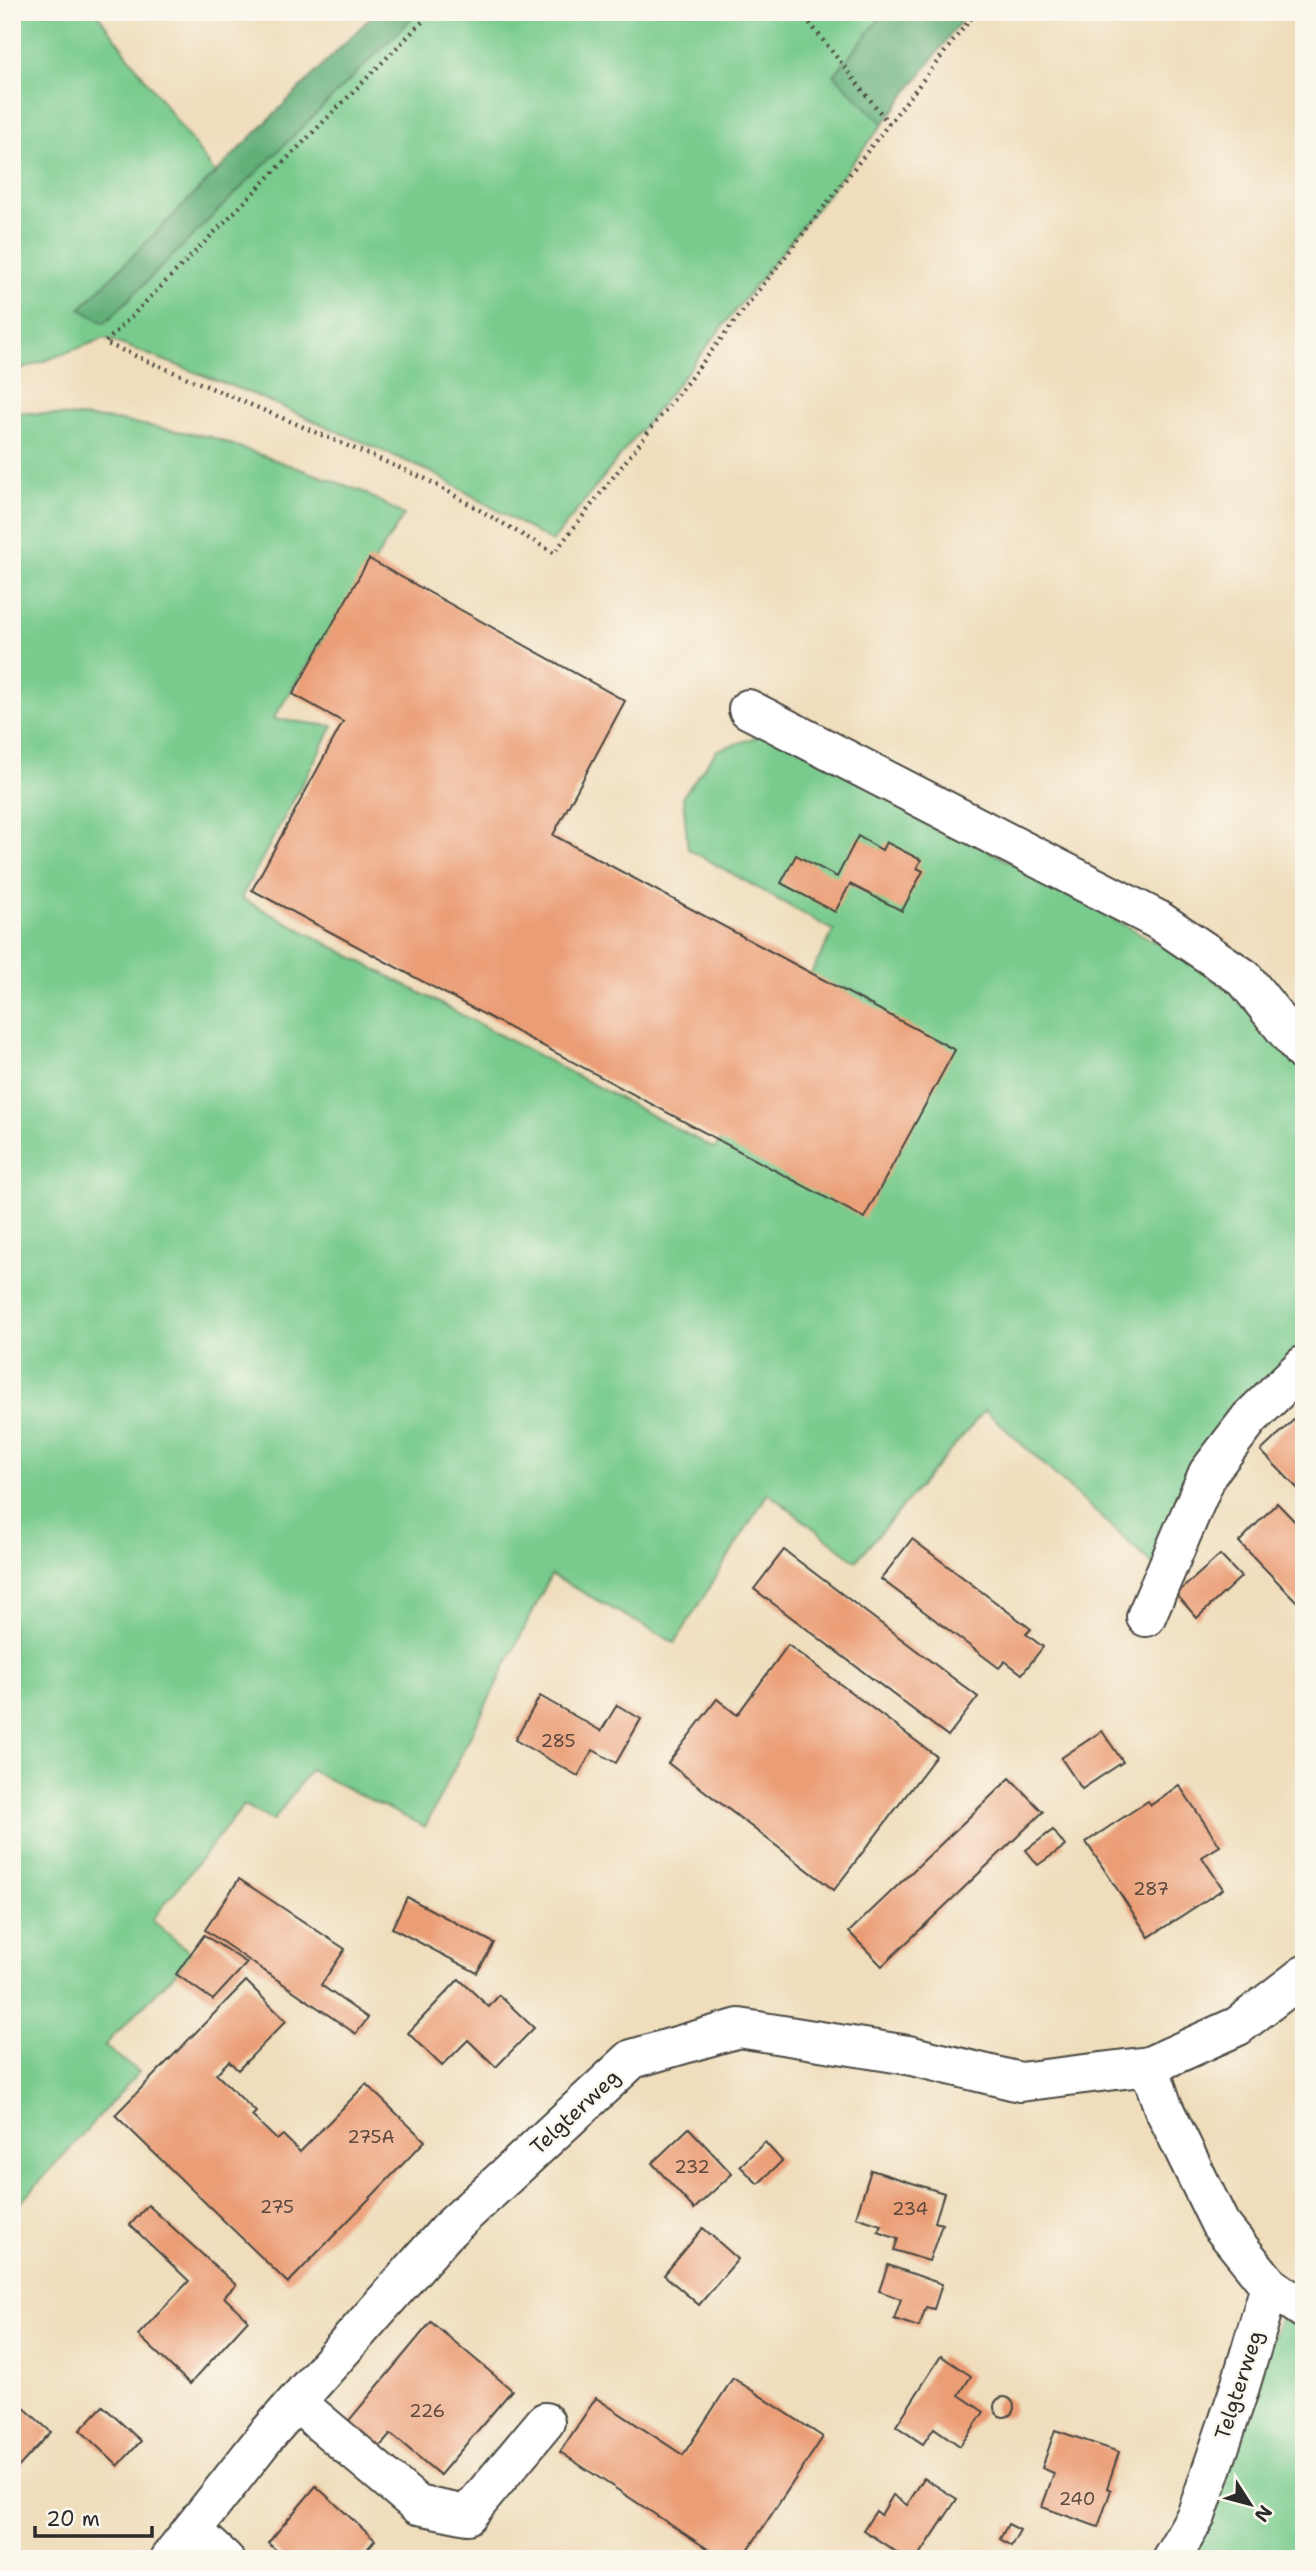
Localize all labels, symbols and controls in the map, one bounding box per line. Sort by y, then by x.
house number: 285 [540,1729,576,1753]
house number: 287 [1133,1877,1169,1901]
street label: Telgterweg [524,2063,626,2161]
house number: 275A [347,2125,395,2149]
house number: 232 [674,2155,710,2179]
house number: 275 [260,2195,294,2219]
house number: 234 [892,2197,928,2221]
street label: Telgterweg [1208,2327,1270,2443]
house number: 226 [409,2399,445,2423]
north arrow [1214,2470,1284,2540]
house number: 240 [1059,2487,1095,2511]
scale bar [35,2494,152,2538]
text: N [1249,2500,1278,2527]
text: 20 m [46,2505,100,2533]

